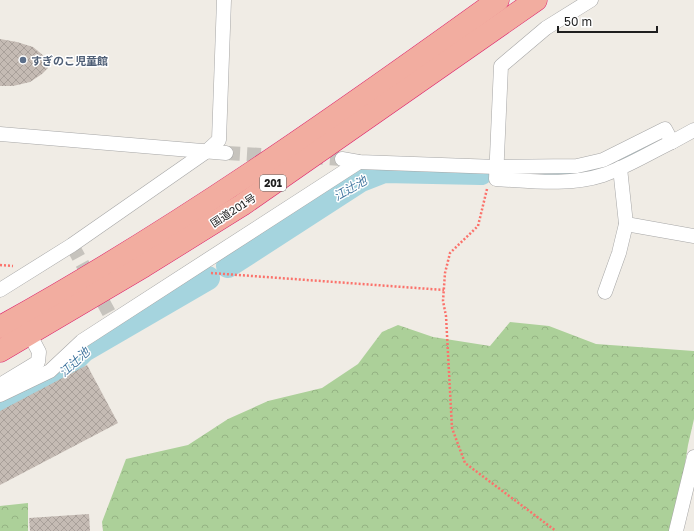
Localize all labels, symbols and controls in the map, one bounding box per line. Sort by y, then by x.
scale bar [558,8,657,34]
text: 50 m [564,14,592,29]
place label: すぎのこ児童館 [31,54,108,67]
marker: すぎのこ児童館 [18,55,28,65]
water label: 江辻池 [331,172,370,203]
road number: 201 [260,175,286,191]
street label: 国道201号 [208,191,258,229]
water label: 江辻池 [56,344,93,380]

